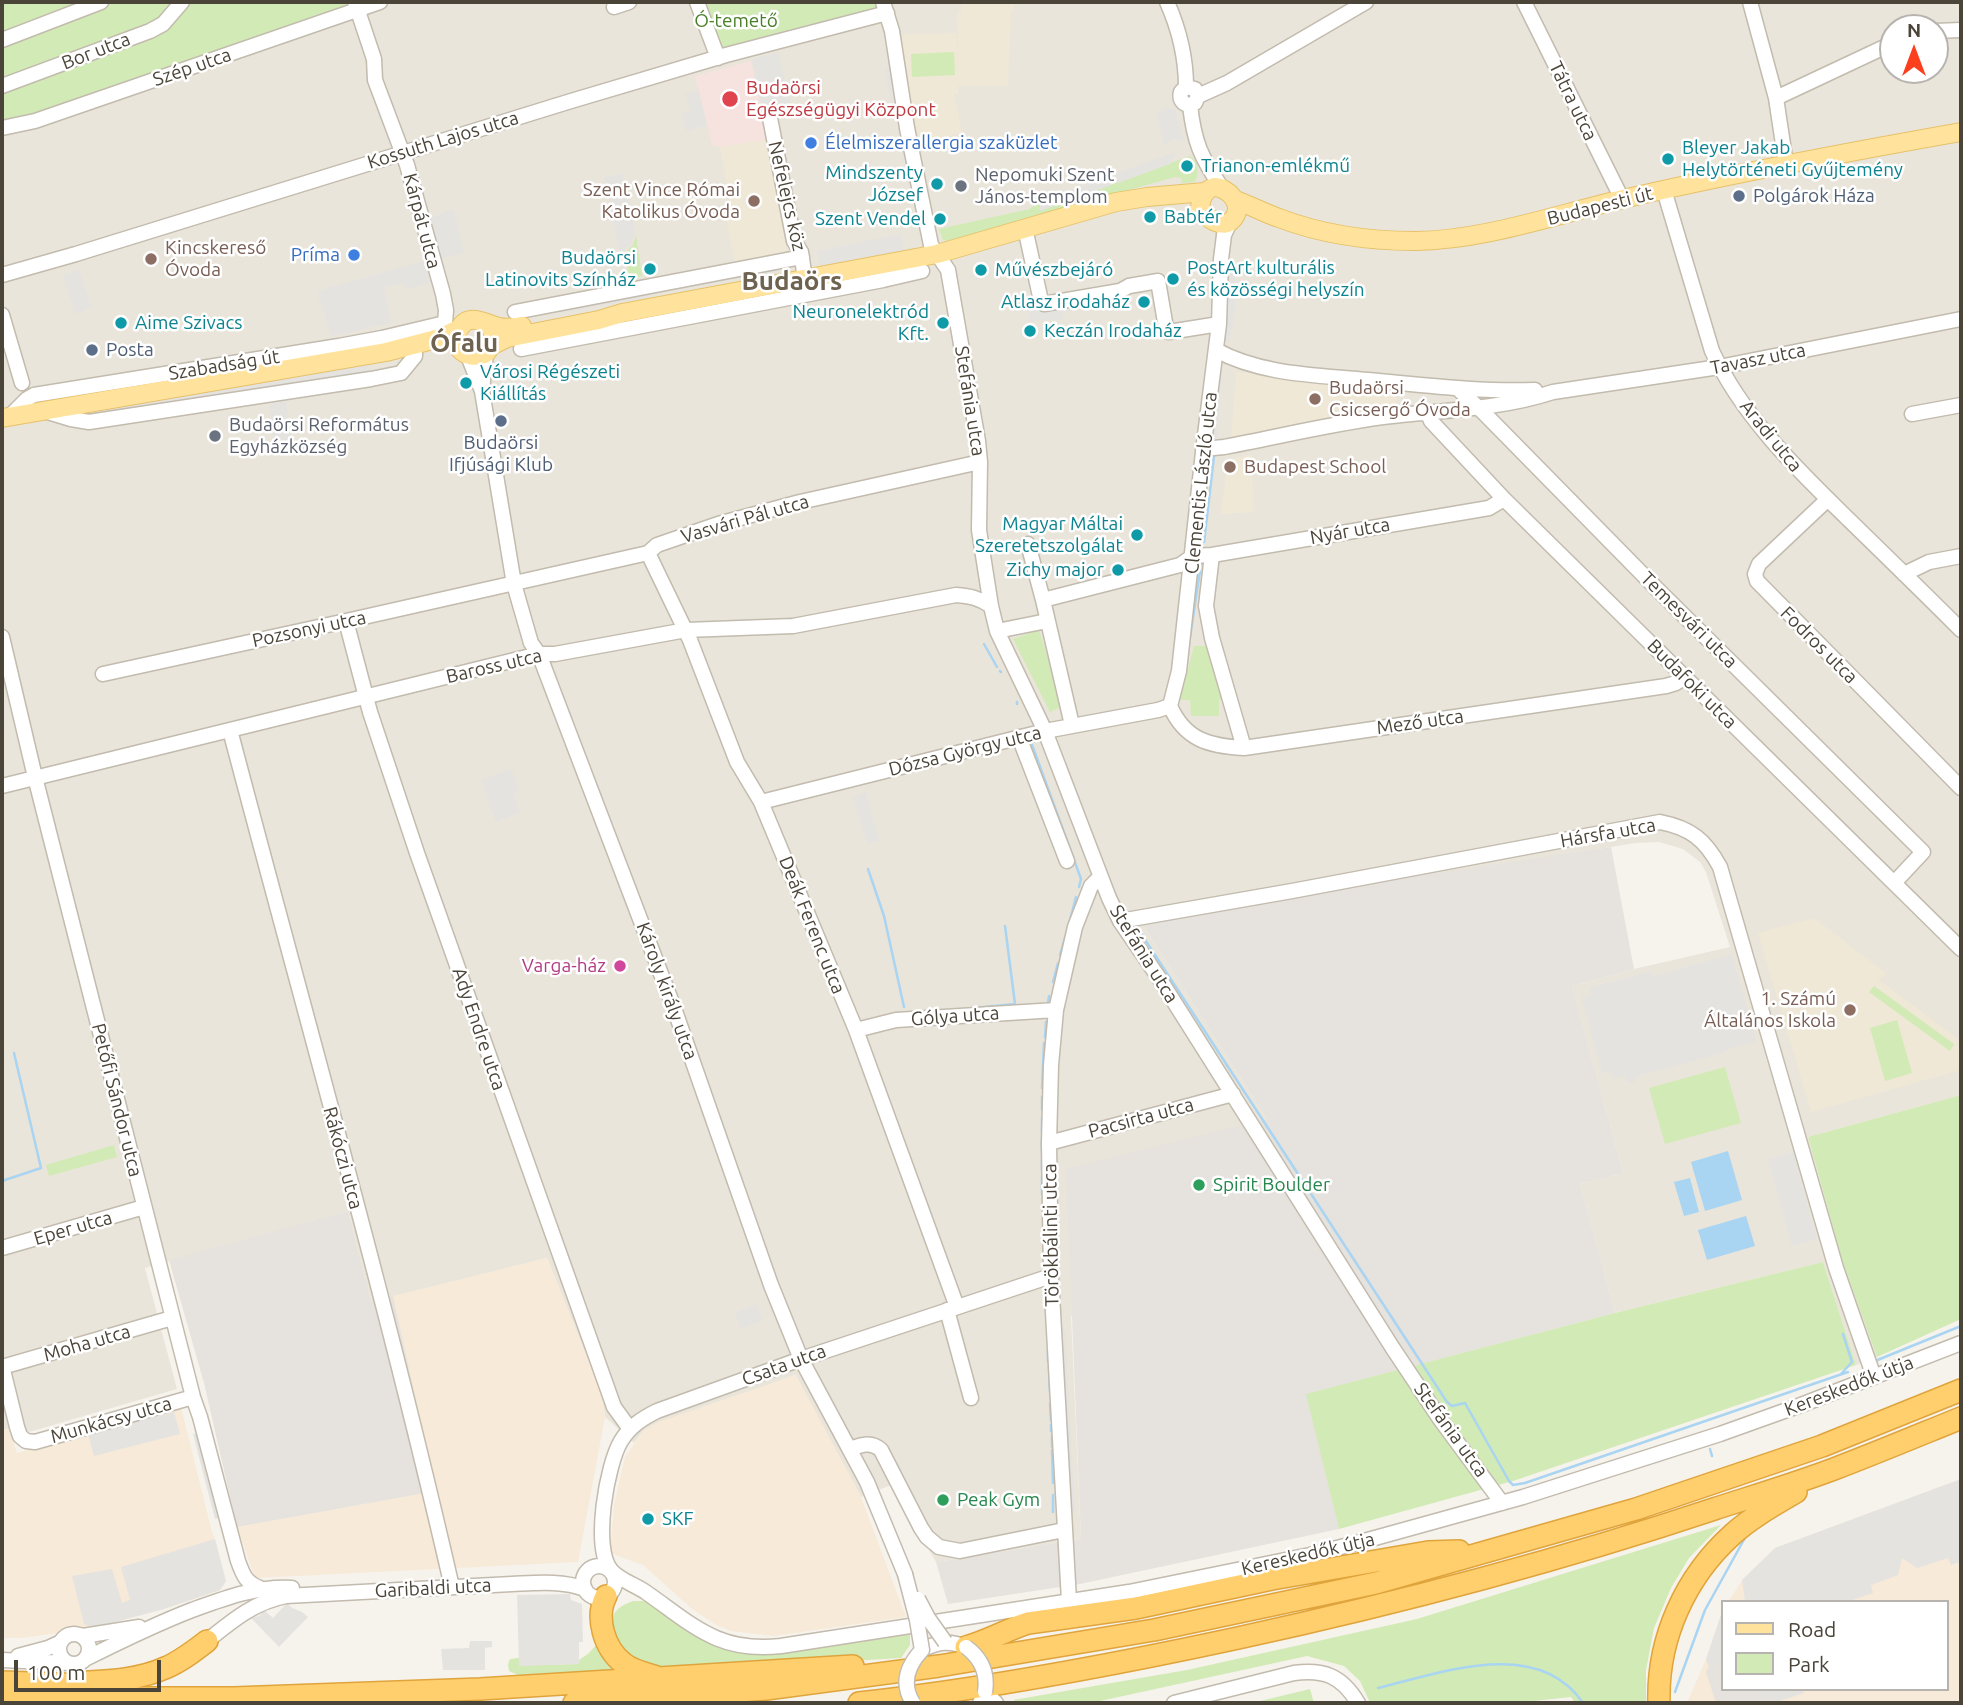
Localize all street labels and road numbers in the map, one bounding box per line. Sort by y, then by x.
street label: Bor utca [59,28,133,74]
street label: Szép utca [150,43,234,91]
street label: Tátra utca [1544,58,1602,144]
street label: Kossuth Lajos utca [365,106,521,174]
street label: Nefelejcs köz [763,139,811,253]
street label: Kárpát utca [398,171,446,271]
street label: Budapesti út [1545,182,1655,230]
street label: Tavasz utca [1708,339,1808,379]
street label: Stefánia utca [950,344,990,458]
street label: Szabadság út [167,345,281,385]
street label: Clementis László utca [1180,391,1222,575]
street label: Aradi utca [1735,395,1807,477]
street label: Vasvári Pál utca [678,490,812,548]
street label: Nyár utca [1308,513,1392,549]
street label: Temesvári utca [1636,567,1742,673]
street label: Fodros utca [1776,602,1862,688]
street label: Pozsonyi utca [250,606,368,652]
street label: Budafoki utca [1642,634,1742,734]
street label: Baross utca [444,644,544,688]
street label: Mező utca [1375,705,1465,739]
street label: Dózsa György utca [886,721,1044,781]
street label: Hársfa utca [1558,813,1658,853]
street label: Deák Ferenc utca [774,853,850,997]
street label: Stefánia utca [1105,901,1183,1007]
street label: Károly király utca [632,919,702,1063]
street label: Ady Endre utca [447,965,511,1093]
street label: Gólya utca [910,1002,1000,1030]
street label: Petőfi Sándor utca [87,1021,147,1179]
street label: Pacsirta utca [1086,1093,1196,1143]
street label: Rákóczi utca [318,1104,368,1212]
street label: Törökbálinti utca [1038,1163,1064,1307]
street label: Eper utca [31,1206,115,1250]
street label: Moha utca [41,1320,133,1366]
street label: Csata utca [739,1339,829,1391]
street label: Kereskedők útja [1781,1351,1917,1421]
street label: Stefánia utca [1409,1378,1493,1482]
street label: Munkácsy utca [48,1392,174,1448]
street label: Kereskedők útja [1239,1528,1377,1580]
street label: Garibaldi utca [374,1574,492,1602]

